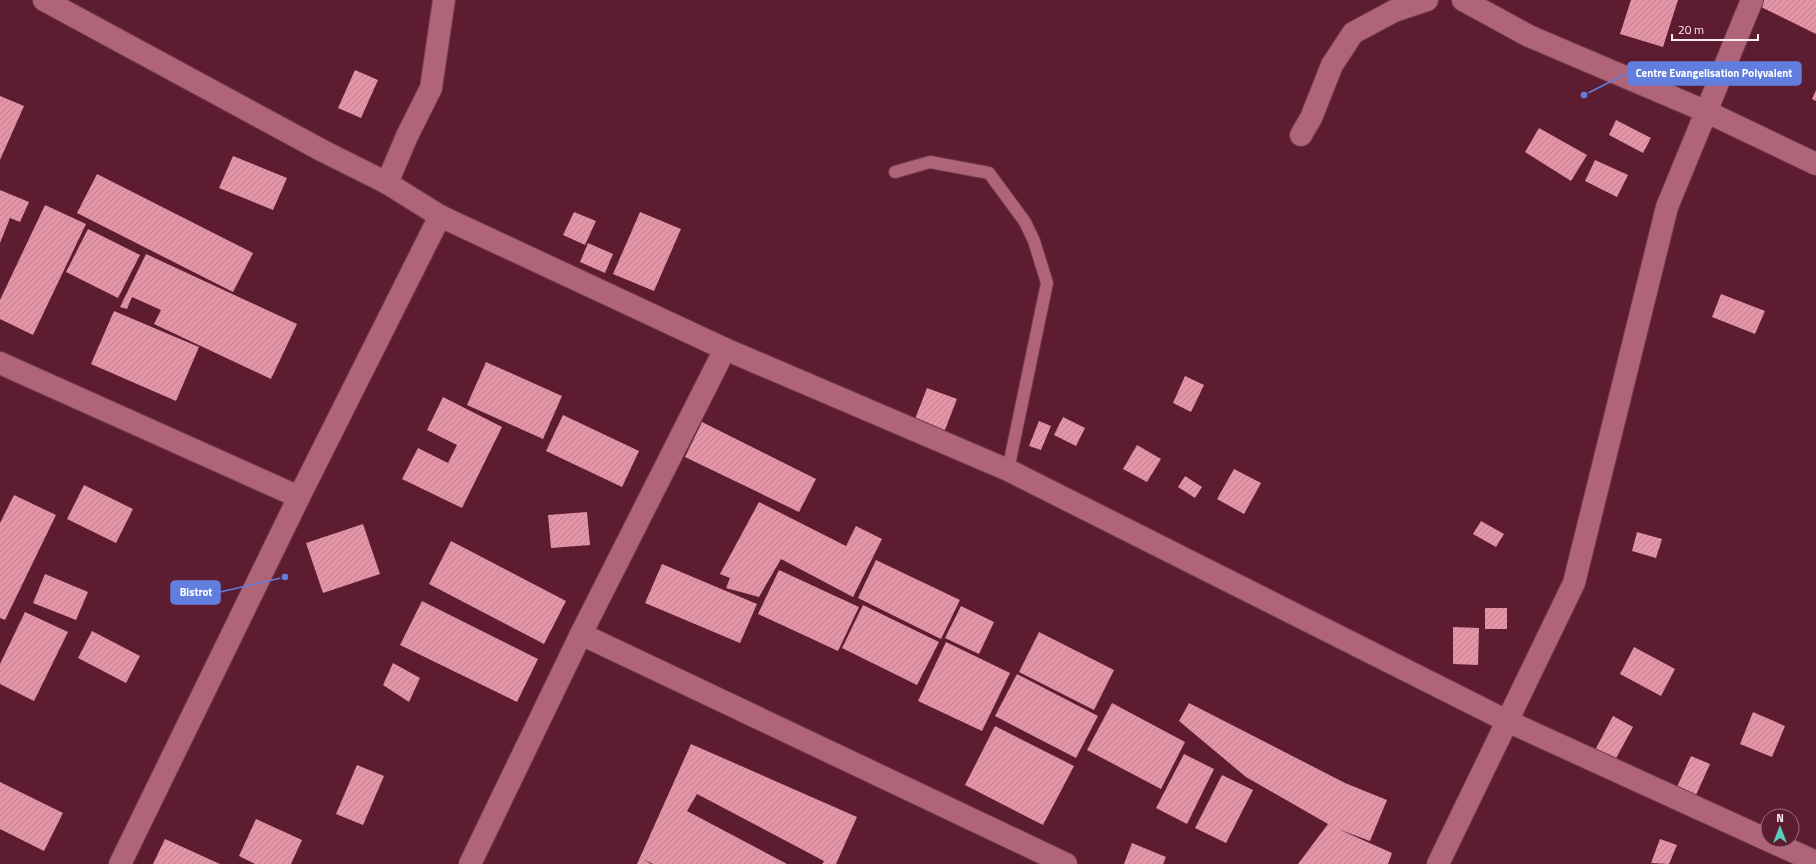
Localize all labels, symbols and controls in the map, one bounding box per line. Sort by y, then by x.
scale bar [1672,16,1758,42]
text: 20 m [1678,20,1704,39]
callout: Centre Evangelisation Polyvalent [1628,62,1801,85]
text: Centre Evangelisation Polyvalent [1636,65,1792,81]
callout: Bistrot [171,581,220,604]
text: Bistrot [180,584,212,600]
north arrow [1760,808,1800,848]
text: N [1776,810,1784,826]

